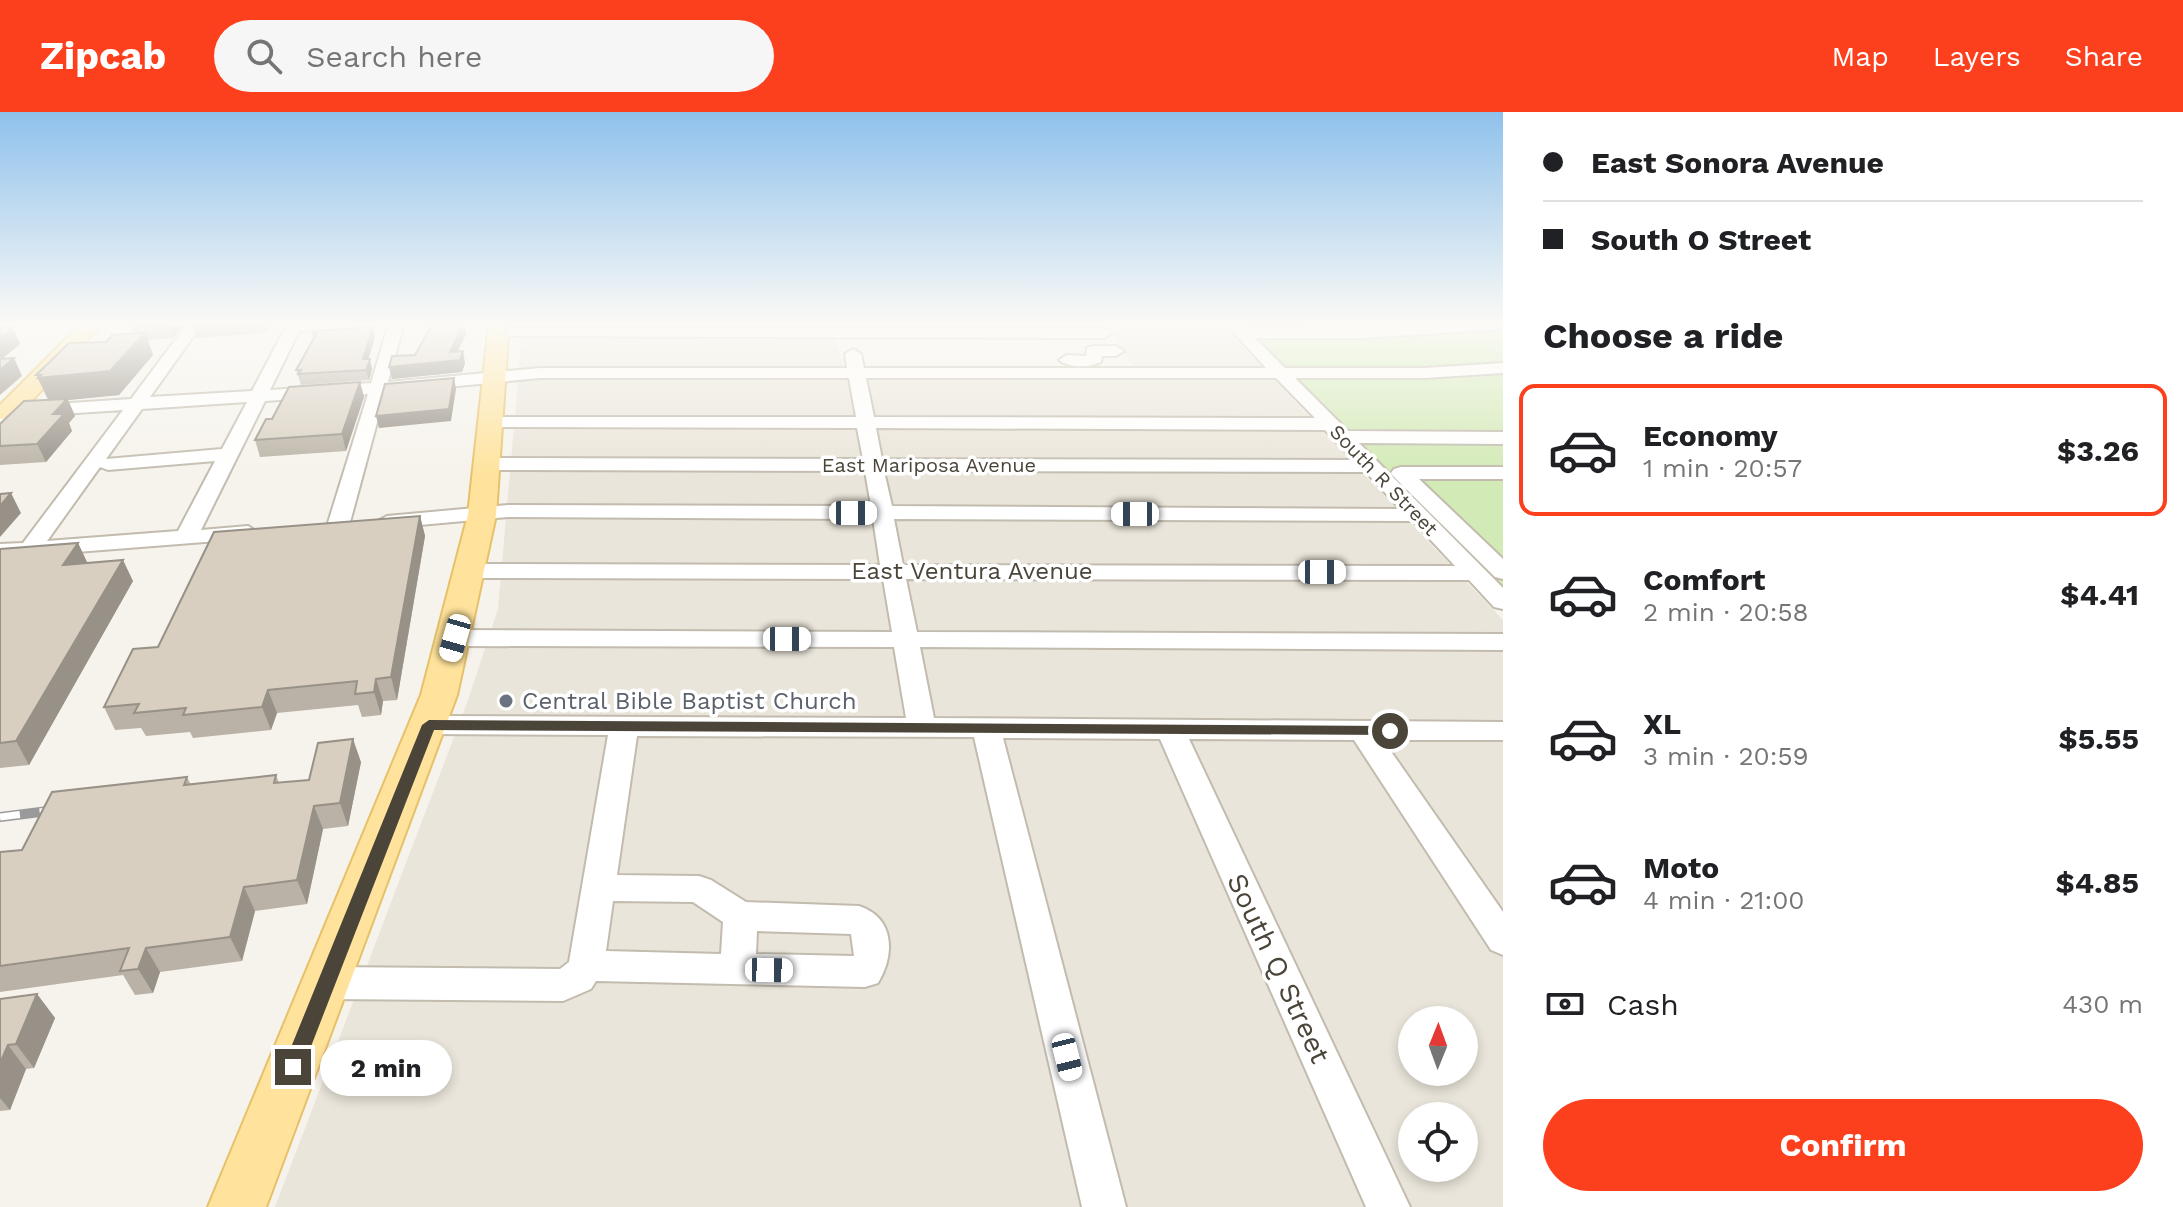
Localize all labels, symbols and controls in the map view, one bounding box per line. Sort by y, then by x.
search box [214,20,774,92]
text: Zipcab [40,34,166,78]
icon: search [242,34,286,78]
text: Search here [306,39,482,74]
text: Map [1832,40,1889,73]
text: Layers [1933,40,2021,73]
text: Share [2065,40,2143,73]
text: East Sonora Avenue [1591,145,1884,180]
text: South O Street [1591,222,1811,257]
text: Choose a ride [1543,315,1783,357]
icon: car [1547,414,1619,486]
text: Economy [1643,418,1778,453]
street label: South R Street [1325,419,1443,541]
text: $3.26 [2057,433,2139,468]
street label: East Mariposa Avenue [822,453,1036,477]
text: 1 min · 20:57 [1643,453,1802,483]
car [829,501,877,525]
car [1111,502,1159,526]
street label: East Ventura Avenue [851,557,1093,585]
icon: car [1547,558,1619,630]
car [1298,560,1346,584]
text: Comfort [1643,562,1765,597]
text: $4.41 [2060,577,2139,612]
text: 2 min · 20:58 [1643,597,1809,627]
car [437,612,473,664]
car [763,627,811,651]
place label: Central Bible Baptist Church [522,687,857,715]
marker: Central Bible Baptist Church [497,692,515,710]
icon: car [1547,702,1619,774]
text: XL [1643,706,1681,741]
route start [1372,713,1408,749]
text: $5.55 [2059,721,2139,756]
text: 3 min · 20:59 [1643,741,1809,771]
icon: car [1547,846,1619,918]
text: Moto [1643,850,1719,885]
text: $4.85 [2056,865,2139,900]
street label: South Q Street [1220,868,1337,1069]
text: 4 min · 21:00 [1643,885,1805,915]
car [745,958,793,982]
icon: cash [1543,982,1587,1026]
text: Cash [1607,987,1679,1022]
text: 430 m [2062,989,2143,1019]
north arrow [1398,1006,1478,1086]
map controls [1398,1006,1478,1182]
car [1050,1031,1084,1083]
callout: 2 min [321,1039,453,1095]
route end [275,1049,311,1085]
text: 2 min [350,1053,422,1083]
button: Confirm [1543,1099,2143,1191]
button: locate [1398,1102,1478,1182]

